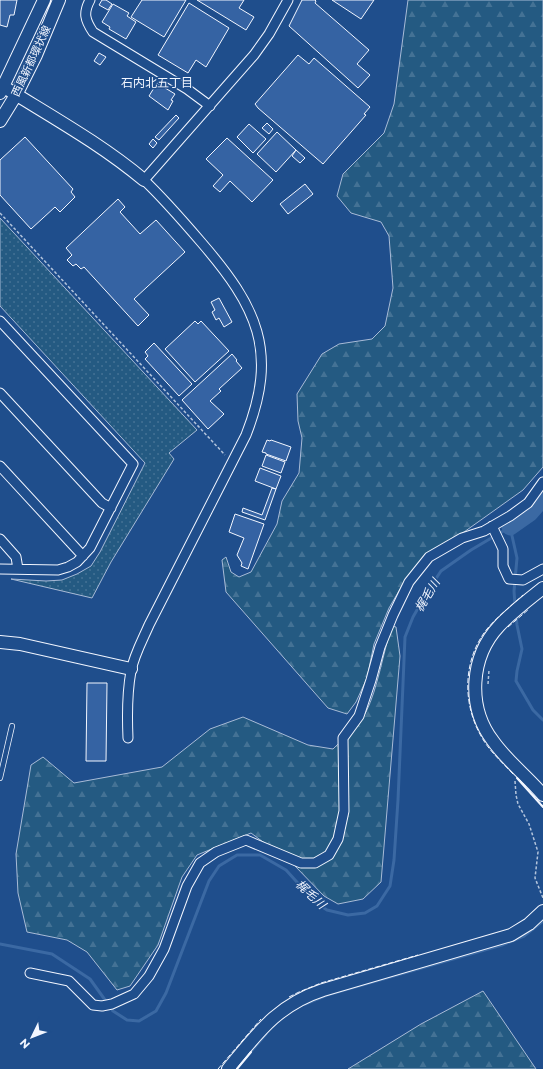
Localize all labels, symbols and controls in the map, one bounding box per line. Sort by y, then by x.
street label: 西風新都環状線 [8,23,54,99]
district label: 石内北五丁目 [121,75,193,90]
water label: 梶毛川 [411,574,444,614]
water label: 梶毛川 [293,876,331,913]
north arrow [12,1017,52,1057]
text: N [17,1036,33,1052]

